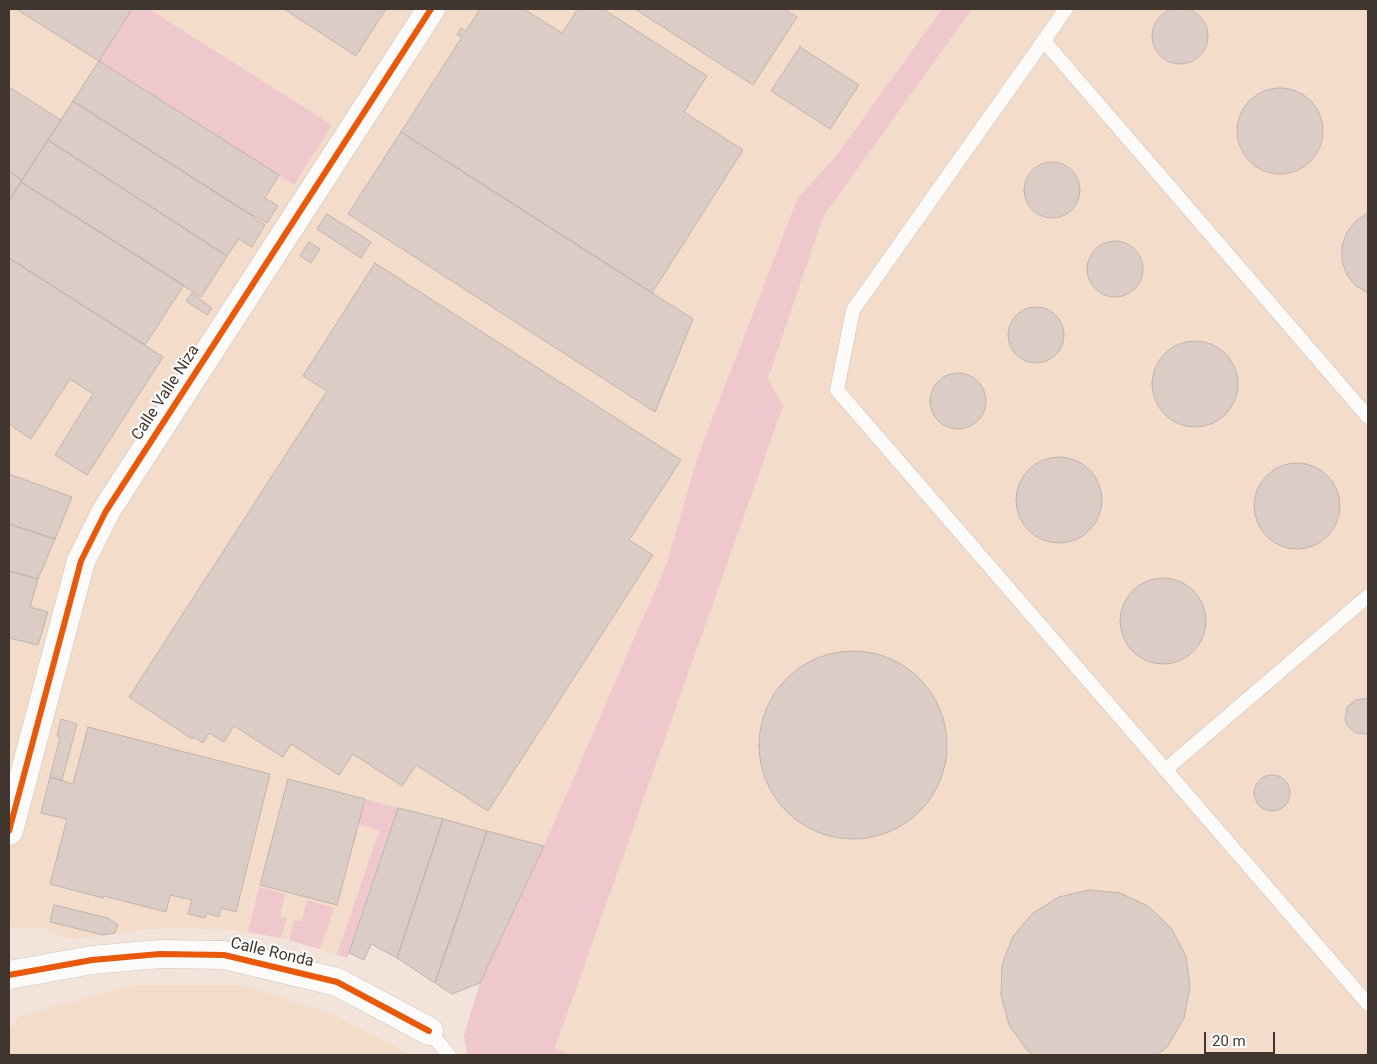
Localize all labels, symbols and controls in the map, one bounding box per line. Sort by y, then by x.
street label: Calle Valle Niza [128,342,204,444]
street label: Calle Ronda [228,934,316,972]
scale bar [1207,1022,1278,1054]
text: 20 m [1212,1032,1246,1050]

